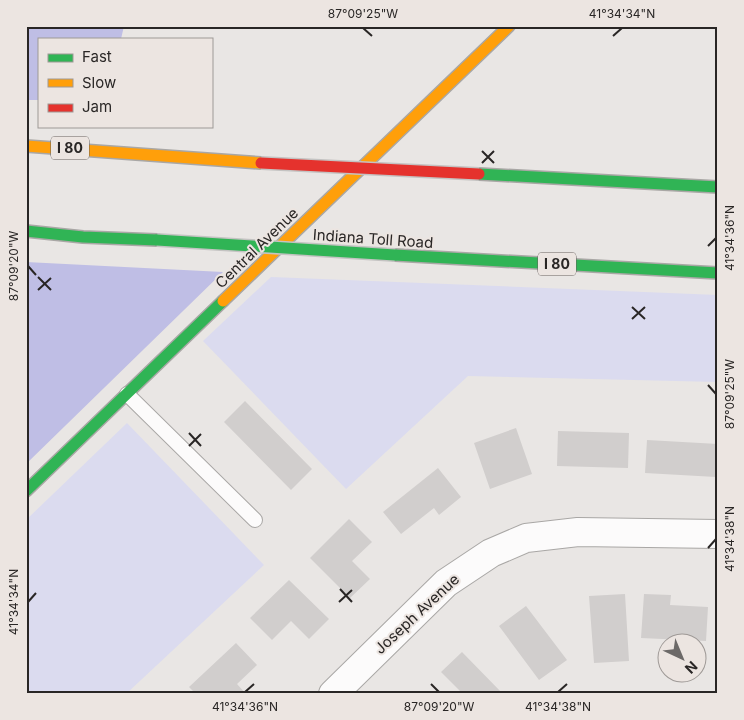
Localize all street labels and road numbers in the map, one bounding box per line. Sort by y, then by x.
road number: I 80 [51,136,89,160]
street label: Central Avenue [211,203,302,292]
street label: Indiana Toll Road [312,225,434,252]
road number: I 80 [538,252,576,276]
street label: Joseph Avenue [370,569,463,658]

